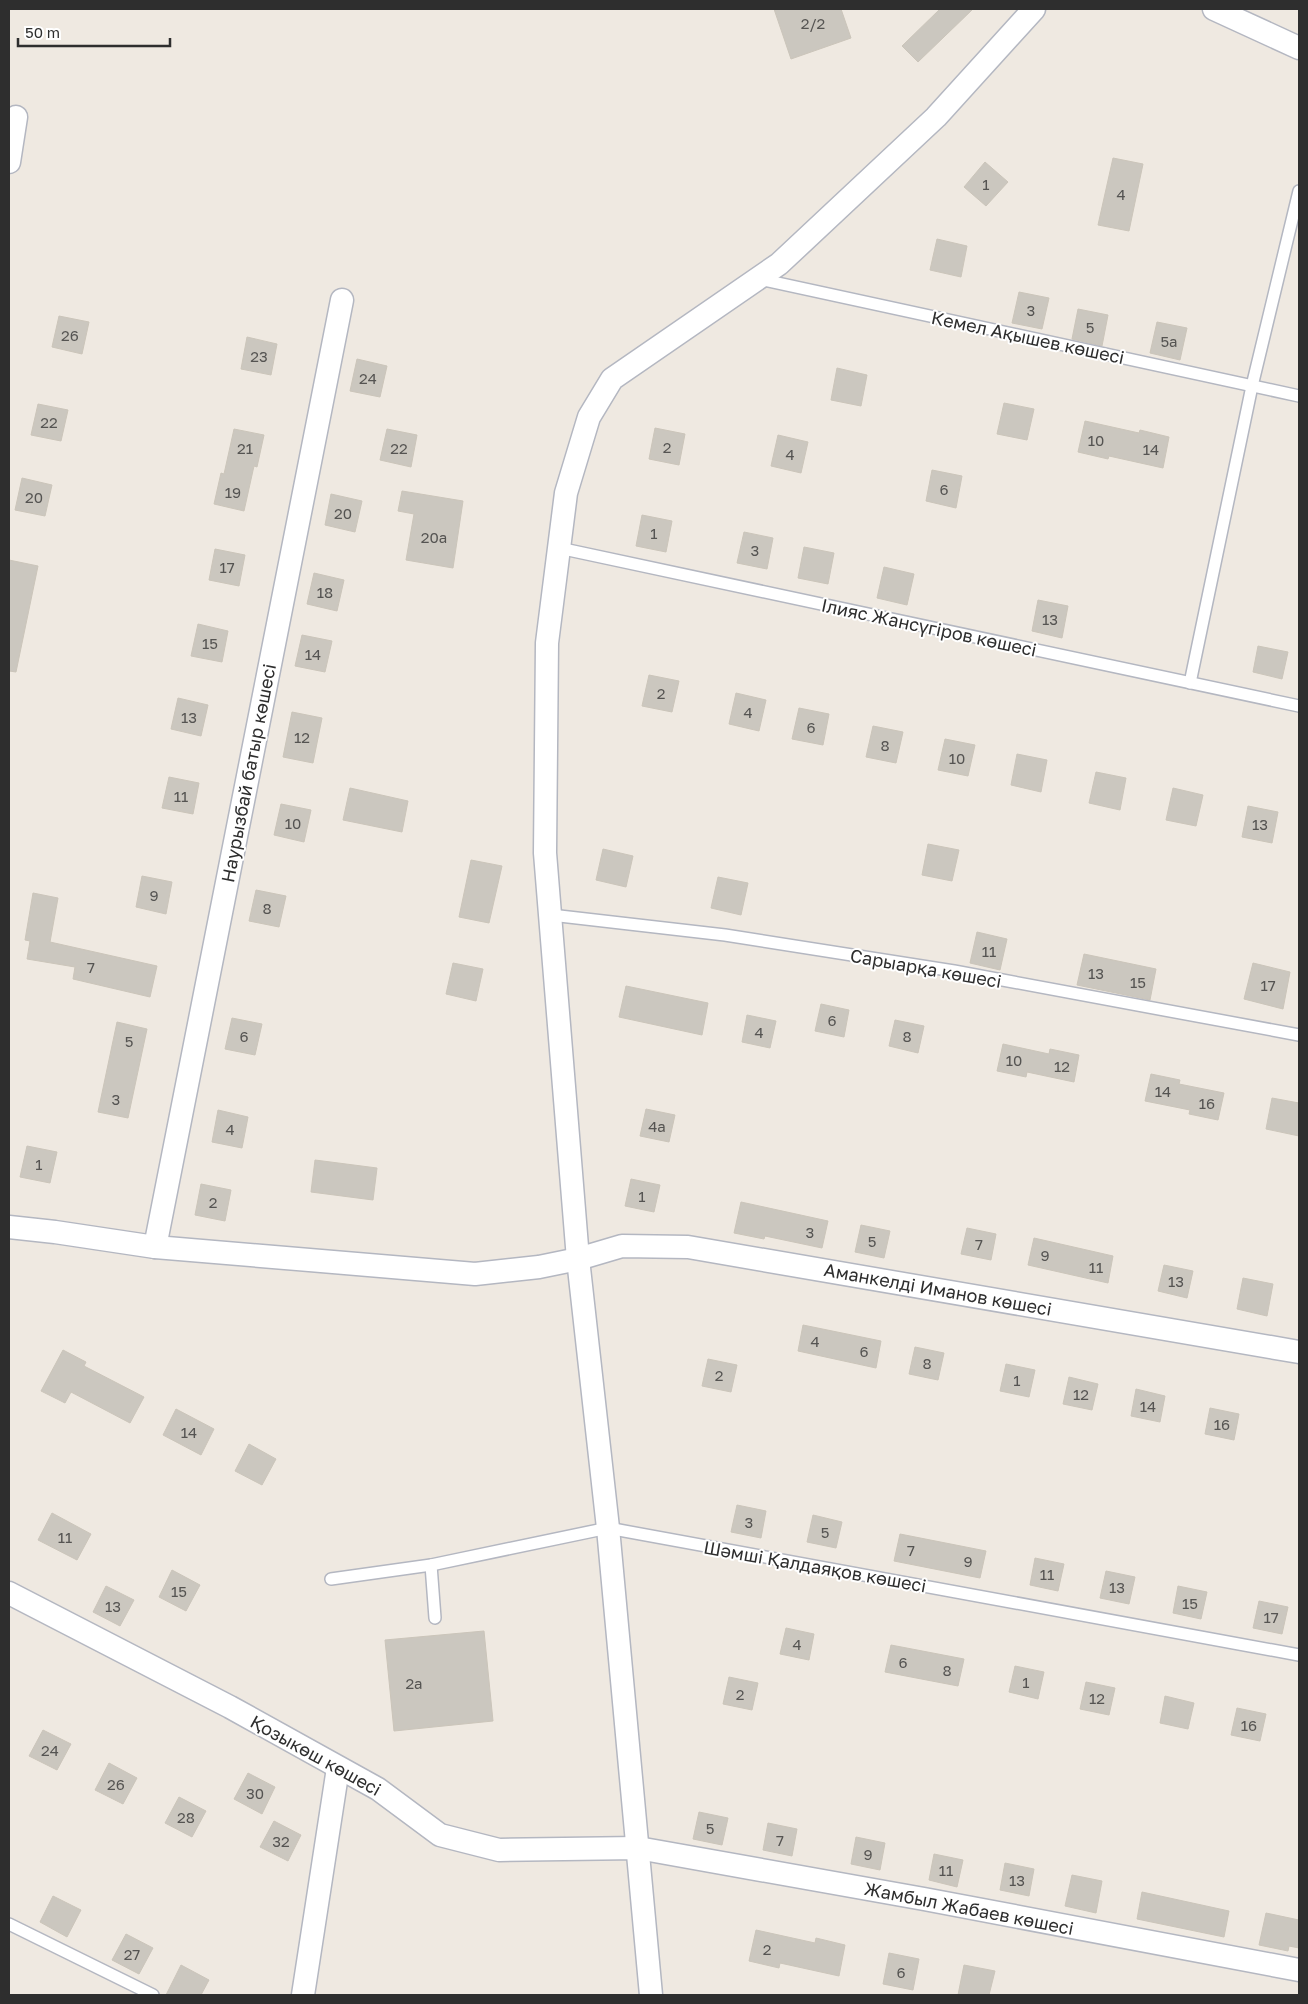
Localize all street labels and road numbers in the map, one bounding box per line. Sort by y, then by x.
street label: Кемел Ақышев көшесі [929,306,1127,368]
street label: Ілияс Жансүгіров көшесі [819,593,1039,661]
street label: Наурызбай батыр көшесі [216,662,280,884]
street label: Сарыарқа көшесі [849,944,1003,992]
street label: Аманкелді Иманов көшесі [822,1258,1054,1320]
street label: Шәмші Қалдаяқов көшесі [702,1536,928,1596]
street label: Қозыкөш көшесі [247,1710,385,1800]
street label: Жамбыл Жабаев көшесі [862,1877,1076,1939]

